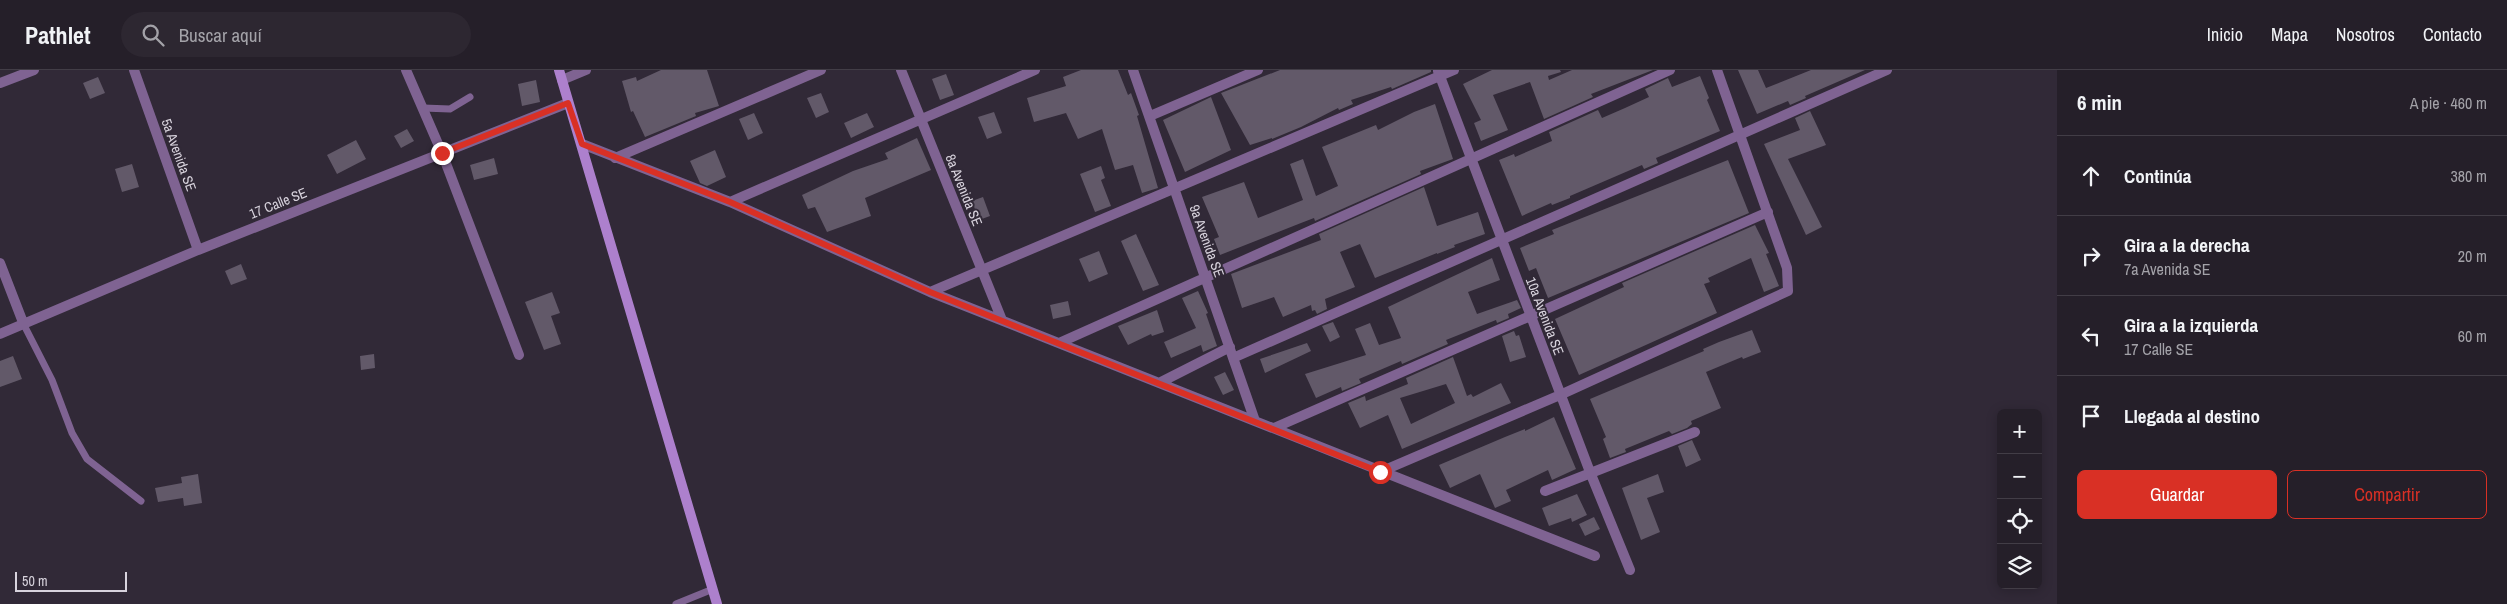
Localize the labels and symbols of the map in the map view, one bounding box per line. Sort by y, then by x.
street label: 5a Avenida SE [158,116,200,194]
route end [431,142,454,165]
street label: 8a Avenida SE [941,151,987,229]
street label: 17 Calle SE [247,183,309,223]
street label: 9a Avenida SE [1186,202,1228,280]
street label: 10a Avenida SE [1522,274,1568,358]
route start [1369,461,1392,484]
scale bar [15,569,128,592]

